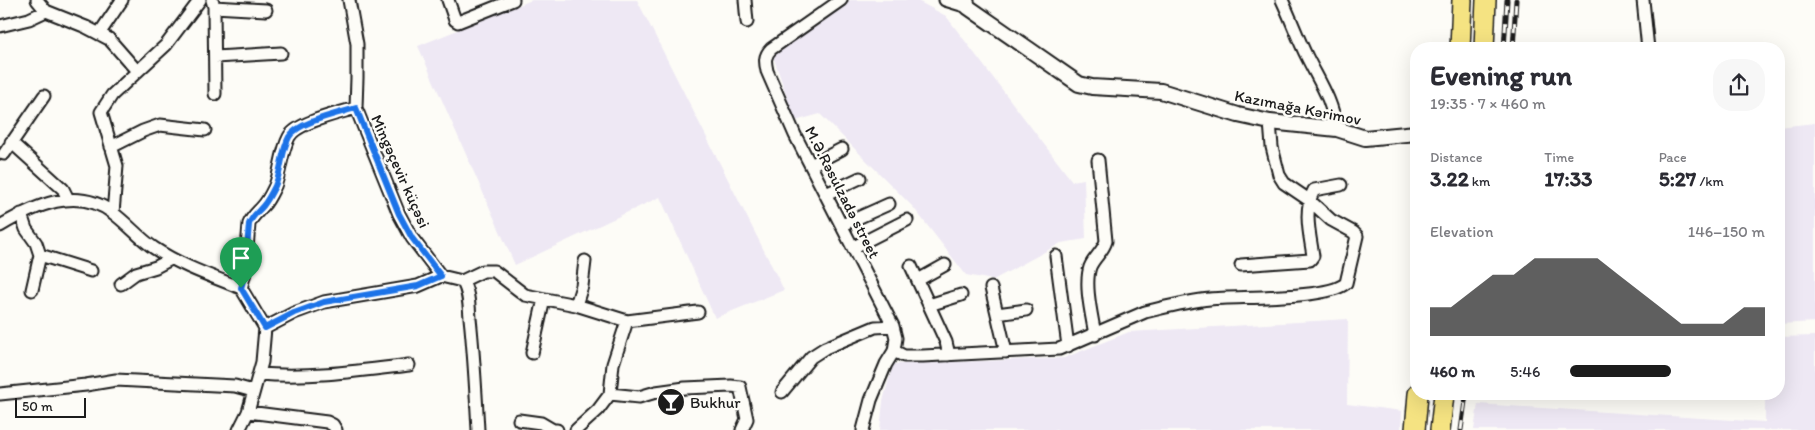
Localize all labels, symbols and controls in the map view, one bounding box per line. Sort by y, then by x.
text: Evening run [1430,58,1572,92]
button: share [1713,59,1765,111]
street label: Kazımağa Kərimov [1233,86,1363,129]
text: 19:35 · 7 × 460 m [1430,94,1546,113]
street label: Mingəçevir küçəsi [367,112,434,231]
street label: M.Ə.Rəsulzadə street [801,123,884,261]
text: Distance [1430,149,1482,166]
text: Time [1544,149,1574,166]
text: Pace [1659,149,1687,166]
text: 3.22 [1430,166,1469,191]
text: 17:33 [1544,166,1593,191]
text: 5:27 [1659,166,1696,191]
text: km [1469,173,1490,190]
text: /km [1696,173,1724,190]
text: Elevation [1430,222,1494,241]
text: 146–150 m [1688,222,1765,241]
pin [220,237,262,288]
icon: arrive [227,244,255,272]
text: 460 m [1430,362,1475,381]
text: 5:46 [1510,362,1540,381]
bar icon: Bukhur [656,387,686,417]
place label: Bukhur [690,393,741,412]
scale bar [15,395,86,418]
text: 50 m [22,398,53,415]

